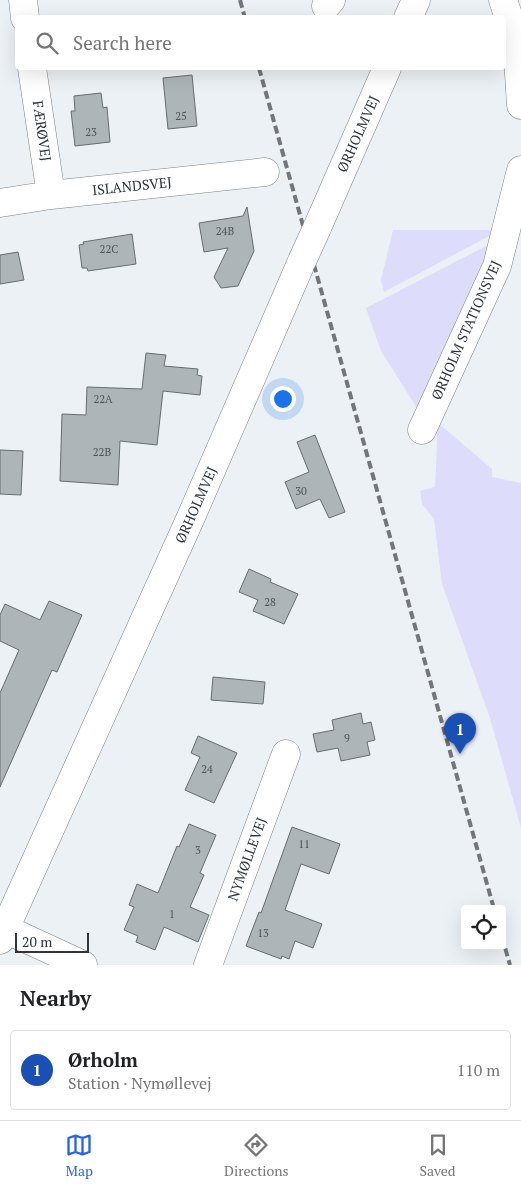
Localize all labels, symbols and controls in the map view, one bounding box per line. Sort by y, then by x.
search box [15,15,506,70]
icon: search [33,29,61,57]
text: Search here [73,30,172,55]
street label: ØRHOLMVEJ [332,92,383,175]
street label: FÆRØVEJ [29,99,56,163]
house number: 25 [175,109,187,123]
house number: 23 [85,125,97,139]
street label: ISLANDSVEJ [91,172,173,199]
house number: 24B [216,224,234,238]
house number: 22C [100,242,118,256]
street label: ØRHOLM STATIONSVEJ [426,257,505,403]
your location [270,386,296,412]
house number: 22A [93,392,113,406]
house number: 22B [93,445,111,459]
street label: ØRHOLMVEJ [170,463,221,546]
house number: 30 [295,484,307,498]
house number: 28 [264,595,276,609]
pin: 1 [444,713,476,754]
house number: 9 [344,731,350,745]
house number: 24 [201,762,213,776]
street label: NYMØLLEVEJ [223,814,271,903]
house number: 11 [298,837,310,851]
house number: 3 [195,843,201,857]
map controls [461,905,506,950]
button: locate [461,905,506,950]
house number: 1 [169,907,175,921]
house number: 13 [257,926,269,940]
scale bar [15,930,89,953]
text: 20 m [22,932,52,951]
text: Nearby [20,984,91,1012]
text: Ørholm [68,1047,138,1072]
text: 1 [32,1059,42,1081]
text: 110 m [457,1059,500,1081]
text: Station · Nymøllevej [68,1072,212,1094]
tab: Map [65,1131,93,1180]
tab: Directions [224,1131,289,1180]
tab: Saved [419,1131,456,1180]

